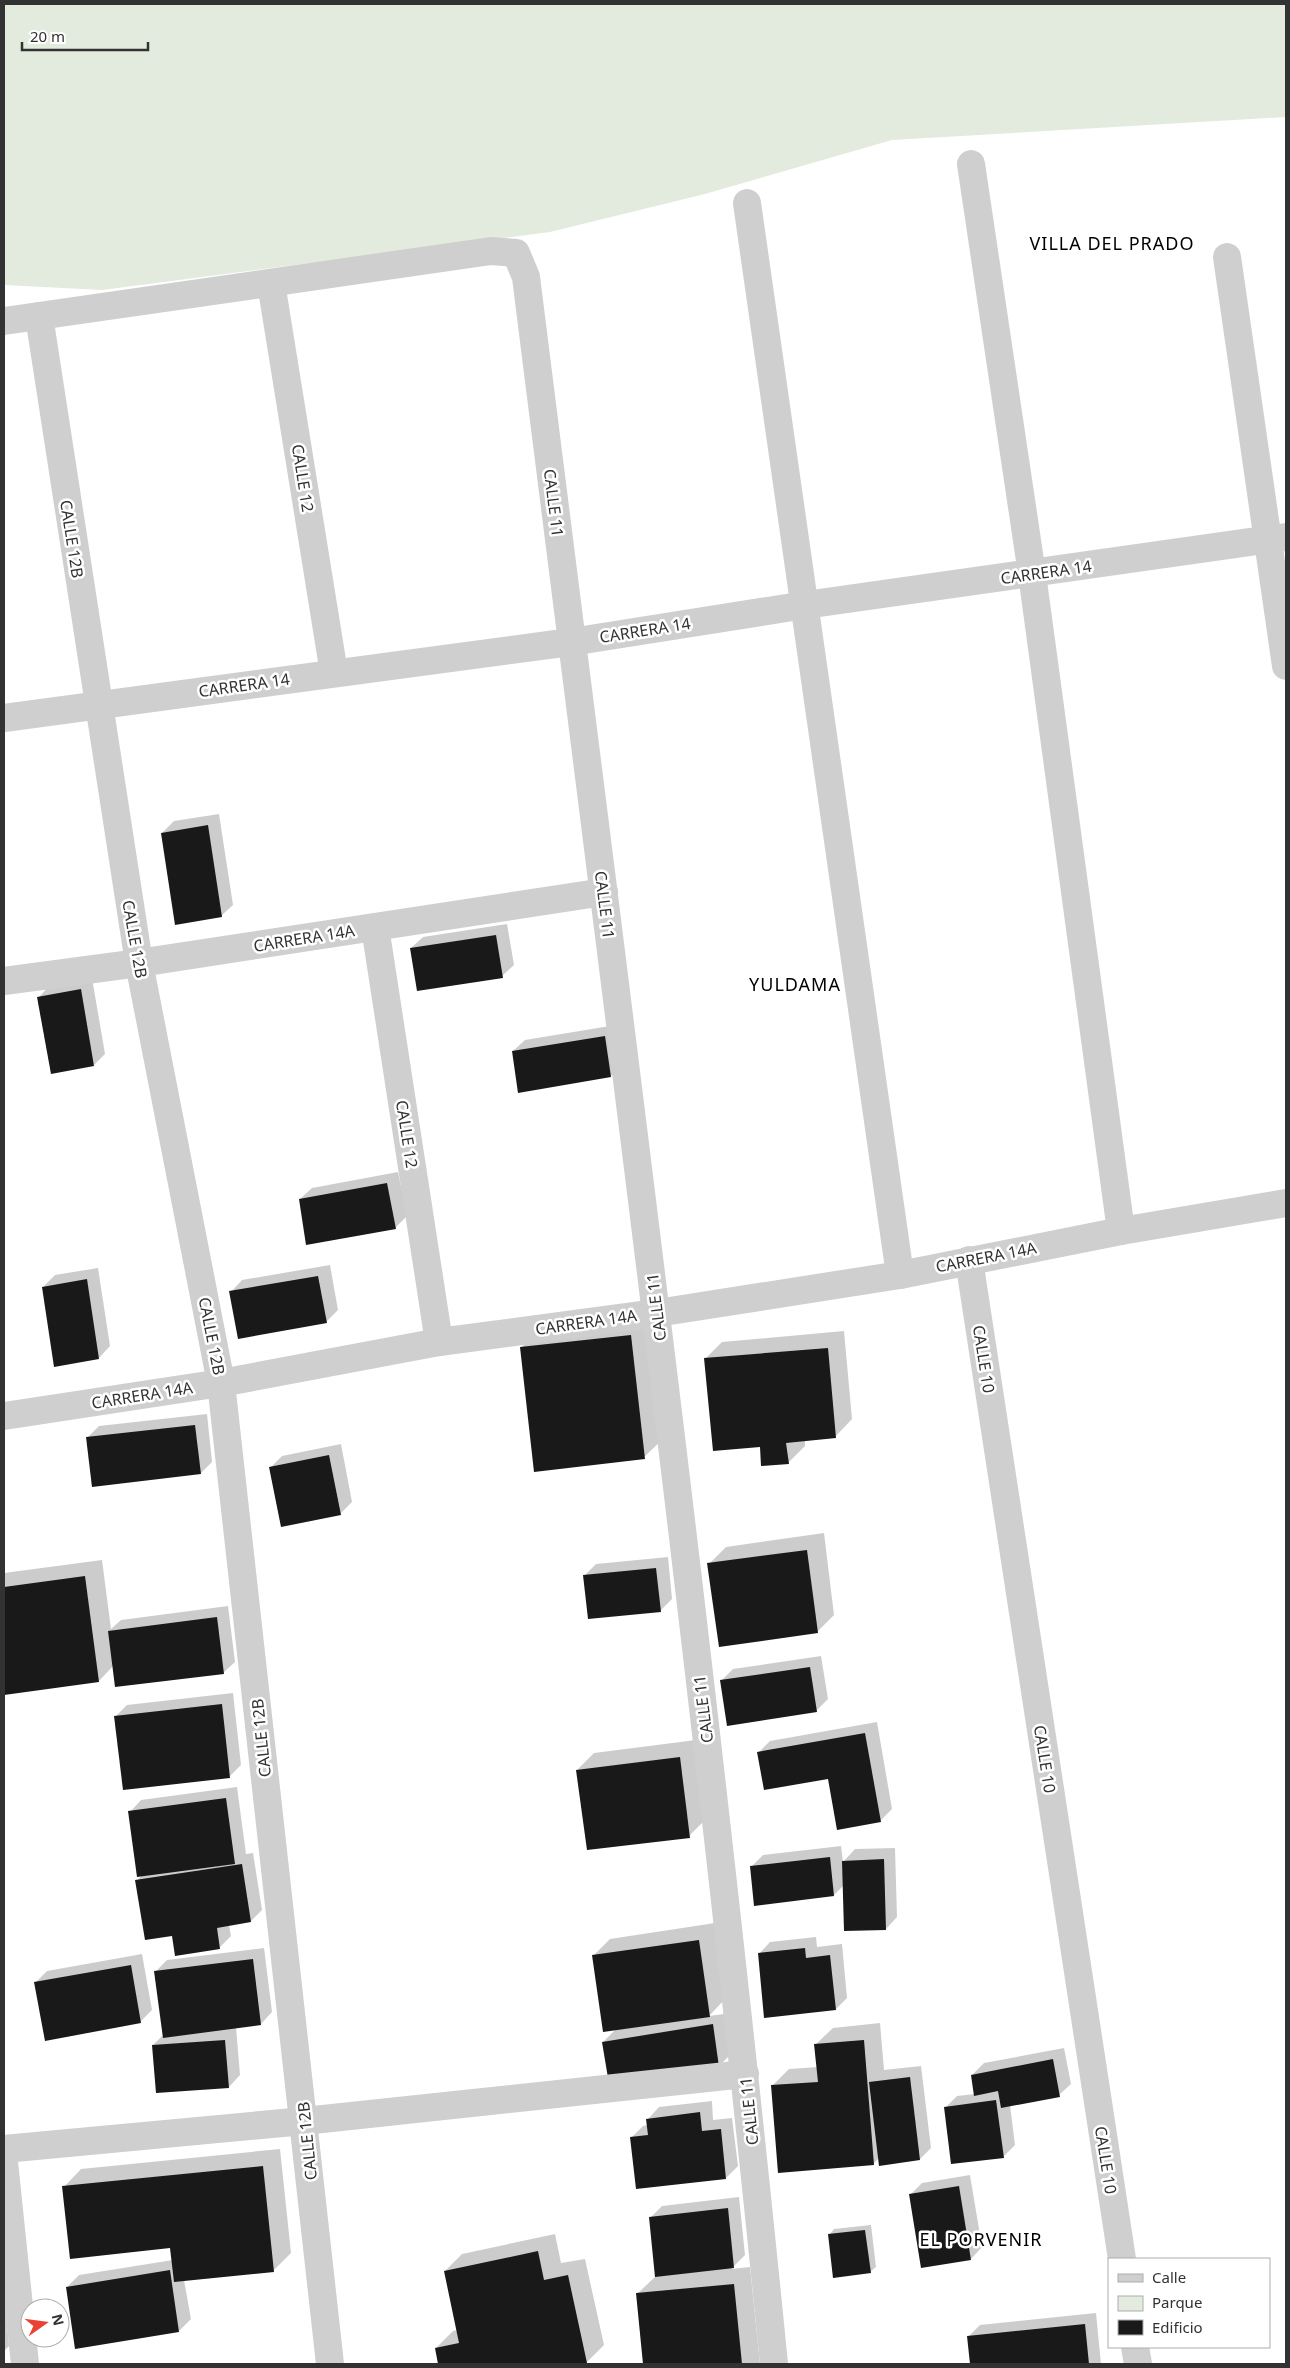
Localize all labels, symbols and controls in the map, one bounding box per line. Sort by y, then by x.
scale bar [22,20,149,52]
text: 20 m [30,26,65,46]
district label: VILLA DEL PRADO [1030,231,1195,255]
street label: CALLE 12 [287,442,319,514]
street label: CALLE 11 [539,468,569,538]
street label: CALLE 12B [55,498,89,580]
street label: CARRERA 14 [999,555,1093,589]
street label: CARRERA 14 [598,612,692,648]
street label: CARRERA 14 [197,668,291,702]
street label: CALLE 11 [590,870,620,940]
street label: CALLE 12B [117,898,153,980]
street label: CARRERA 14A [252,919,357,957]
district label: YULDAMA [749,972,841,996]
street label: CALLE 12 [391,1098,423,1170]
street label: CARRERA 14A [934,1236,1039,1278]
street label: CALLE 11 [641,1272,671,1342]
street label: CALLE 12B [194,1295,230,1377]
street label: CARRERA 14A [534,1304,639,1340]
street label: CALLE 10 [968,1323,1000,1395]
street label: CARRERA 14A [90,1376,195,1414]
street label: CALLE 11 [688,1674,718,1744]
street label: CALLE 12B [246,1698,276,1778]
street label: CALLE 10 [1029,1723,1061,1795]
street label: CALLE 11 [734,2076,764,2146]
street label: CALLE 12B [292,2101,322,2181]
street label: CALLE 10 [1090,2124,1122,2196]
district label: EL PORVENIR [919,2227,1043,2251]
legend [1108,2258,1270,2348]
text: Calle [1152,2267,1186,2287]
text: Parque [1152,2292,1202,2312]
north arrow [20,2298,70,2348]
text: N [48,2312,69,2328]
text: Edificio [1152,2317,1203,2337]

